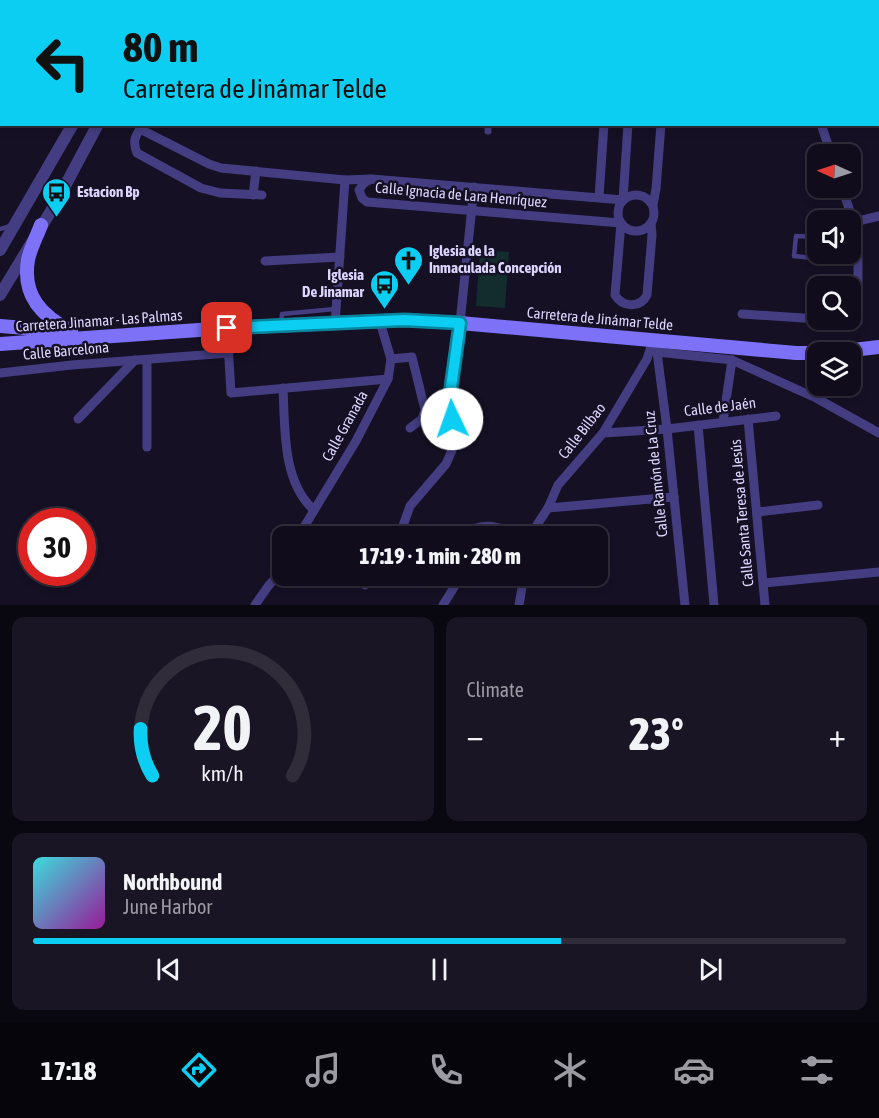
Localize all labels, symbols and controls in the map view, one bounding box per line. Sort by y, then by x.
text: 80 m [123,23,198,71]
icon: left [24,24,102,102]
text: Carretera de Jinámar Telde [123,73,387,104]
north arrow [807,144,861,198]
map controls [807,144,861,396]
bus stop icon: Estacion Bp [40,176,72,218]
street label: Calle Ignacia de Lara Henríquez [375,179,548,211]
place label: Estacion Bp [77,183,140,200]
button: sound [807,210,861,264]
place label: Iglesia de la Inmaculada Concepción [429,242,562,276]
church icon: Iglesia de la Inmaculada Concepción [392,244,424,286]
place label: Iglesia De Jinamar [302,266,365,300]
bus stop icon: Iglesia De Jinamar [369,268,401,310]
button: search [807,276,861,330]
pin [201,302,252,353]
street label: Carretera de Jinámar Telde [526,304,674,333]
street label: Carretera Jinamar - Las Palmas [15,306,183,335]
icon: arrive [210,311,243,344]
street label: Calle Barcelona [22,338,110,363]
button: layers [807,342,861,396]
position arrow [420,387,484,451]
street label: Calle Granada [318,388,371,464]
street label: Calle de Jaén [683,394,757,419]
street label: Calle Bilbao [555,399,609,462]
street label: Calle Ramón de La Cruz [640,410,671,538]
street label: Calle Santa Teresa de Jesús [727,439,756,587]
speed limit sign: 30 [18,508,96,586]
text: 17:19 · 1 min · 280 m [359,543,521,569]
text: Climate [467,678,524,701]
text: 20 [193,692,252,763]
text: 23° [629,708,684,760]
text: − [467,716,484,754]
text: + [829,716,846,754]
text: km/h [201,761,244,786]
text: Northbound [123,869,222,895]
text: June Harbor [123,895,212,918]
icon: previous [152,953,185,986]
icon: pause [423,953,456,986]
icon: next [694,953,727,986]
icon: directions [178,1049,220,1091]
icon: music [302,1049,344,1091]
icon: phone [425,1049,467,1091]
icon: climate [549,1049,591,1091]
icon: car [673,1049,715,1091]
icon: filters [796,1049,838,1091]
text: 17:18 [41,1055,96,1086]

